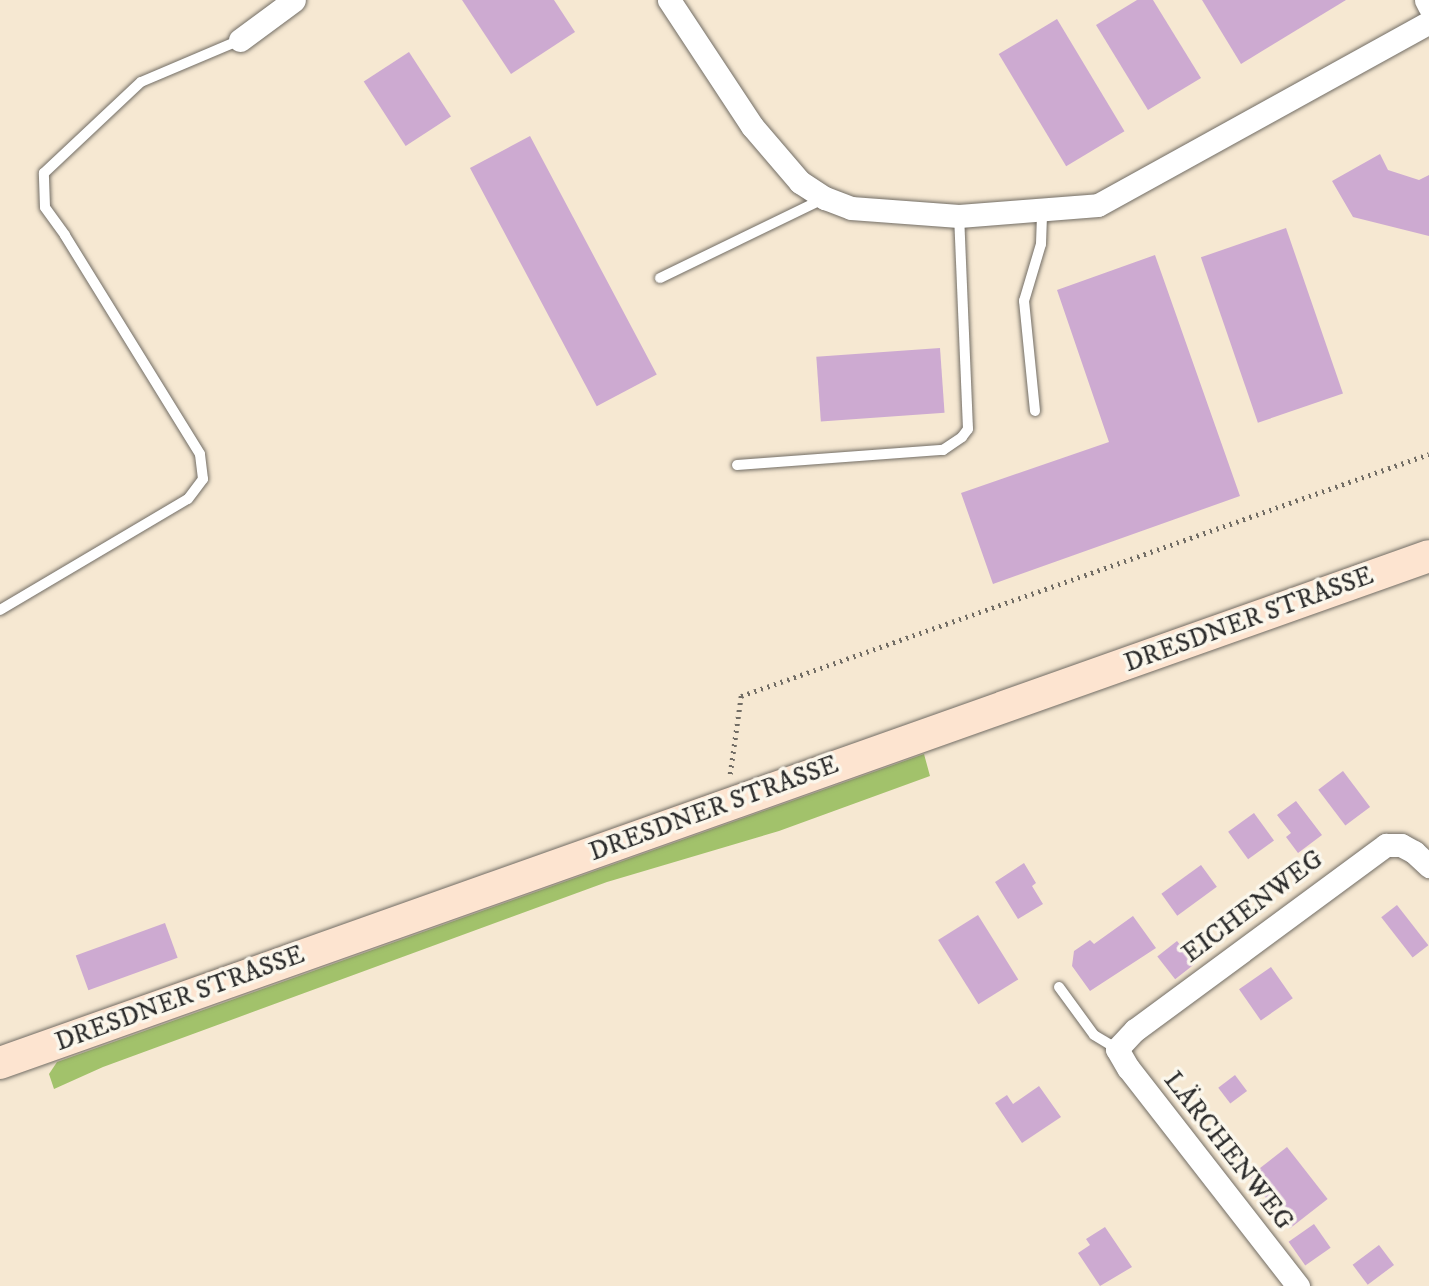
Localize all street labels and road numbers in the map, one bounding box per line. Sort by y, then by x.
street label: DRESDNER STRASSE [1120,560,1378,680]
street label: DRESDNER STRASSE [585,749,843,869]
street label: EICHENWEG [1176,844,1330,970]
street label: DRESDNER STRASSE [51,939,309,1059]
street label: LÄRCHENWEG [1157,1066,1299,1236]

